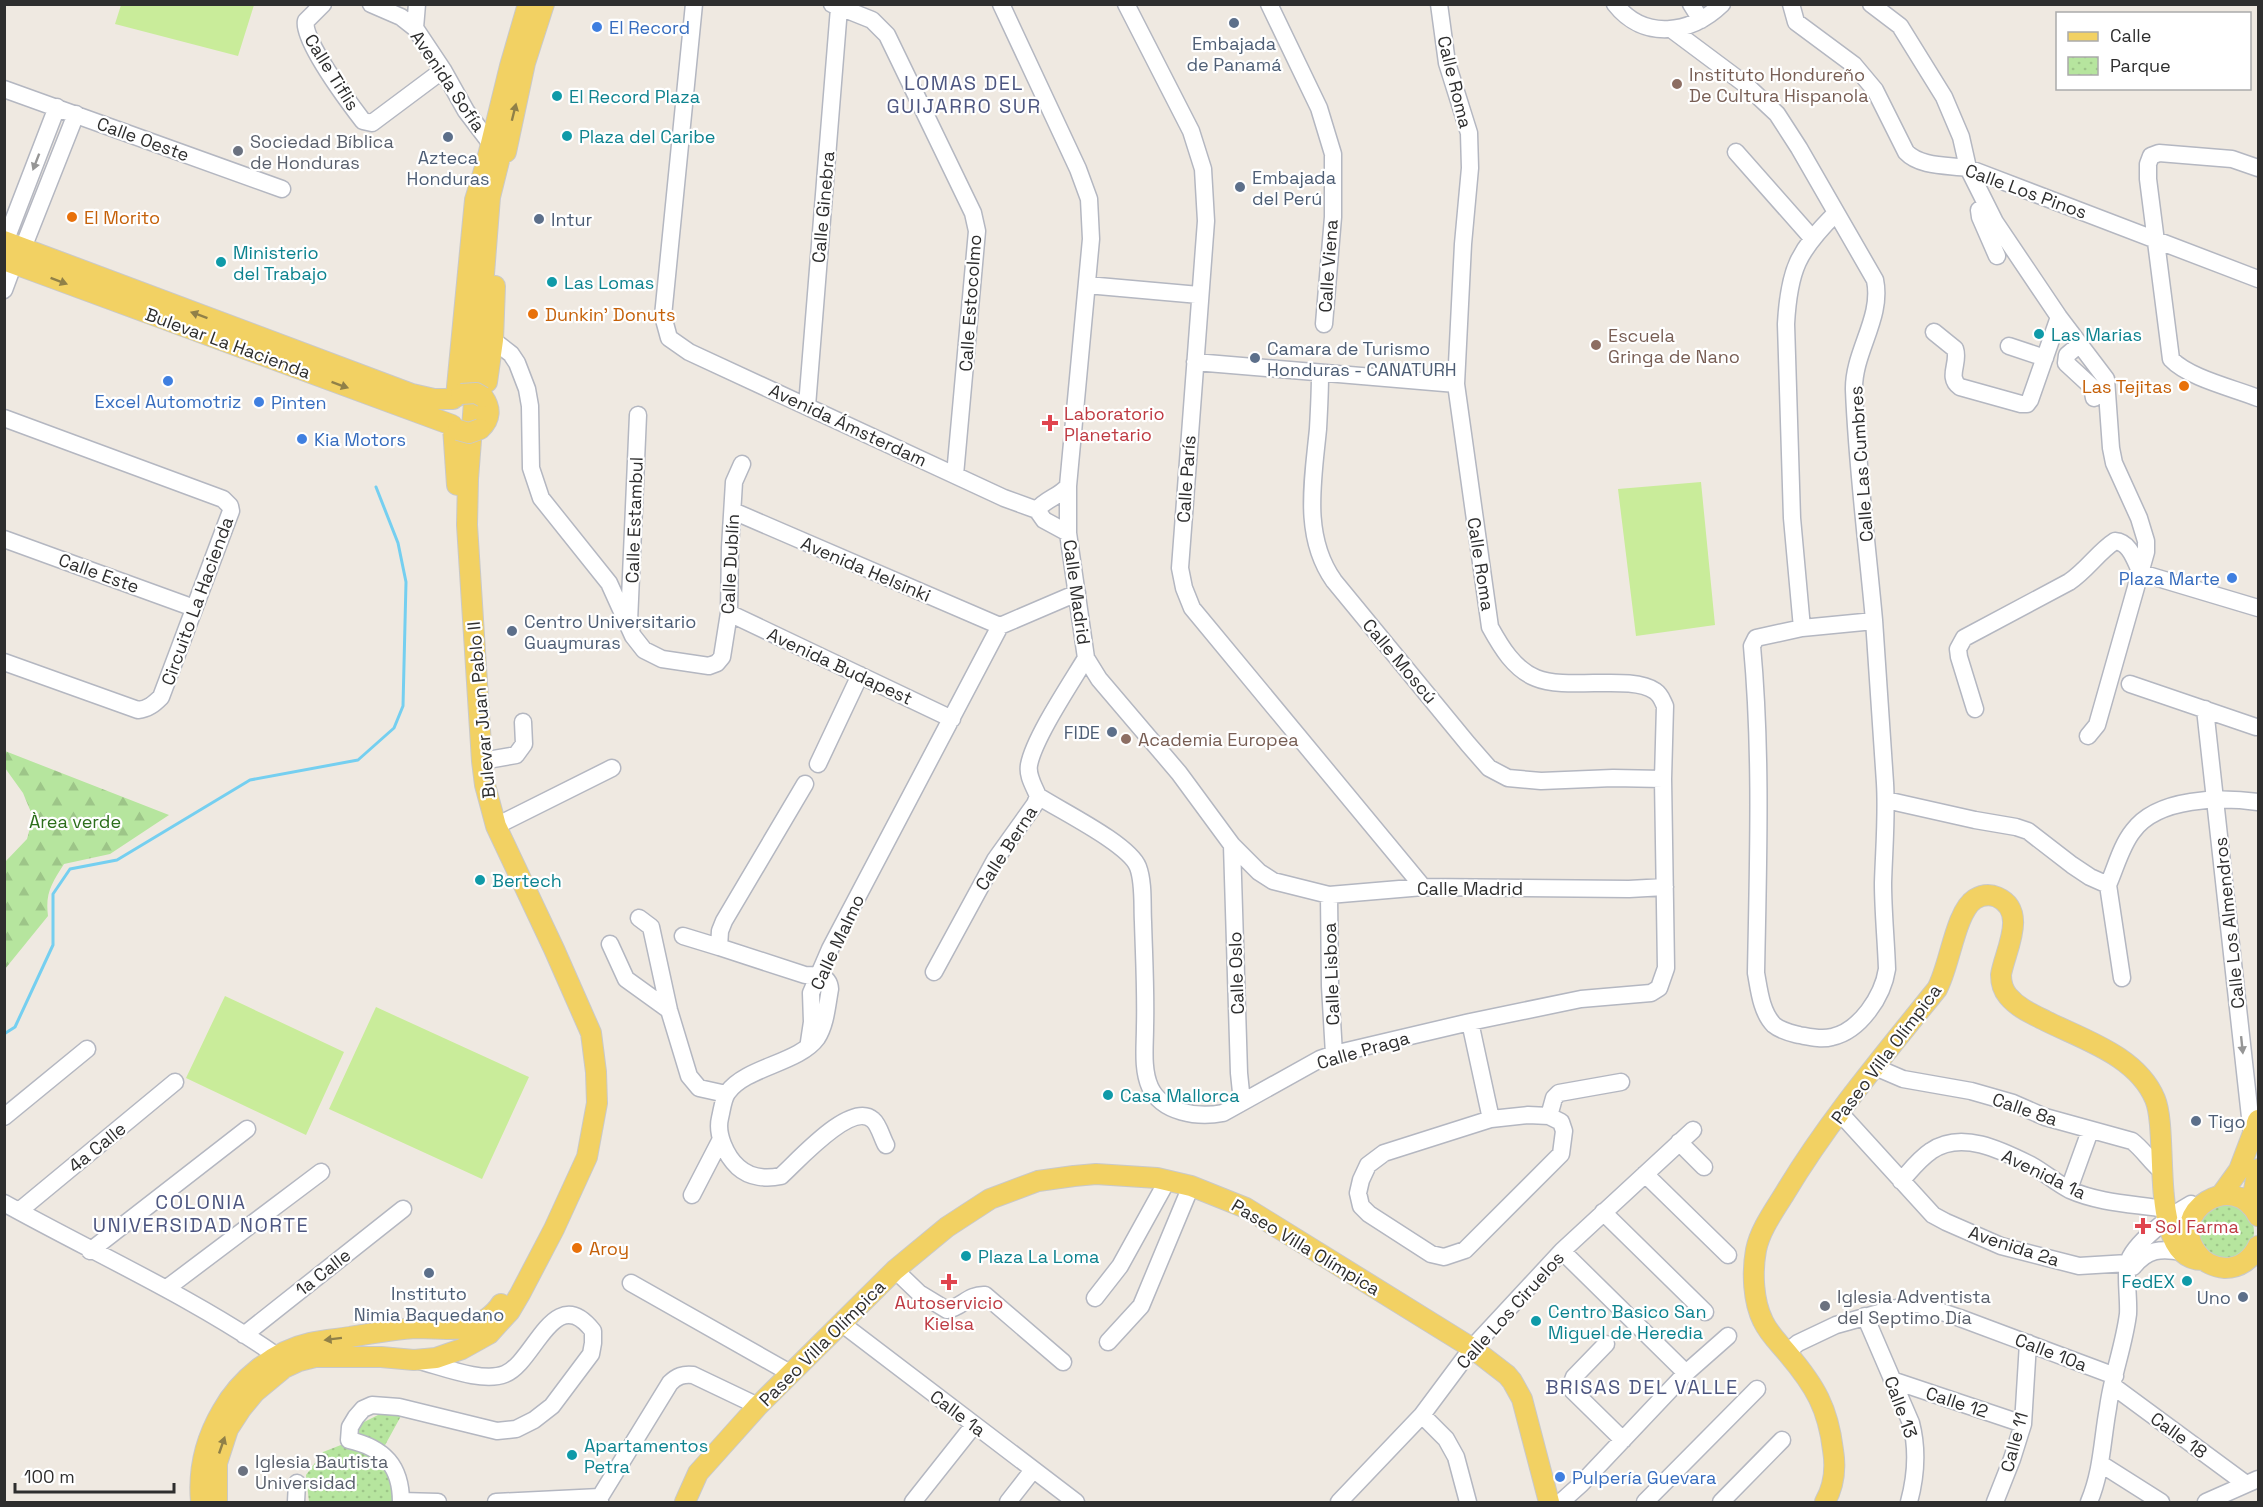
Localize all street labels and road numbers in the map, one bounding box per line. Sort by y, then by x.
street label: Avenida Sofía [406,26,490,136]
street label: Calle Tiflis [299,29,365,115]
street label: Calle Roma [1432,33,1478,131]
street label: Calle Oeste [94,112,192,166]
street label: Calle Ginebra [807,150,839,264]
street label: Calle Los Pinos [1962,158,2090,224]
street label: Calle Viena [1313,219,1343,313]
street label: Calle Estocolmo [954,234,986,372]
street label: Bulevar La Hacienda [142,302,314,384]
street label: Avenida Ámsterdam [765,378,931,472]
street label: Calle Las Cumbres [1844,385,1878,543]
street label: Calle París [1171,434,1201,524]
street label: Calle Estambul [620,456,648,584]
street label: Calle Dublín [716,513,744,615]
street label: Circuito La Hacienda [156,514,238,688]
street label: Calle Roma [1462,516,1500,612]
street label: Avenida Helsinki [798,531,934,607]
street label: Calle Madrid [1058,538,1096,646]
street label: Calle Este [56,548,142,598]
street label: Calle Moscú [1358,614,1442,708]
street label: Bulevar Juan Pablo II [462,621,500,799]
street label: Avenida Budapest [764,622,916,710]
street label: Calle Berna [970,801,1042,895]
street label: Calle Los Almendros [2209,836,2249,1010]
street label: Calle Madrid [1417,877,1523,900]
street label: Calle Malmo [805,890,869,994]
street label: Calle Lisboa [1318,922,1344,1026]
street label: Calle Oslo [1223,931,1249,1015]
street label: Paseo Villa Olímpica [1826,979,1946,1129]
street label: Calle Praga [1314,1026,1412,1074]
street label: Calle 8a [1989,1087,2061,1131]
street label: 4a Calle [63,1117,131,1177]
street label: Avenida 1a [1998,1144,2090,1204]
street label: Paseo Villa Olímpica [1227,1194,1385,1300]
street label: Avenida 2a [1966,1221,2062,1271]
street label: 1a Calle [291,1243,355,1301]
street label: Calle Los Ciruelos [1451,1246,1569,1374]
street label: Paseo Villa Olímpica [754,1275,890,1411]
street label: Calle 10a [2012,1328,2090,1376]
street label: Calle 13 [1879,1373,1923,1441]
street label: Calle 12 [1923,1381,1991,1423]
street label: Calle 1a [926,1385,990,1441]
street label: Calle 18 [2146,1407,2212,1463]
street label: Calle 11 [1995,1410,2033,1474]

